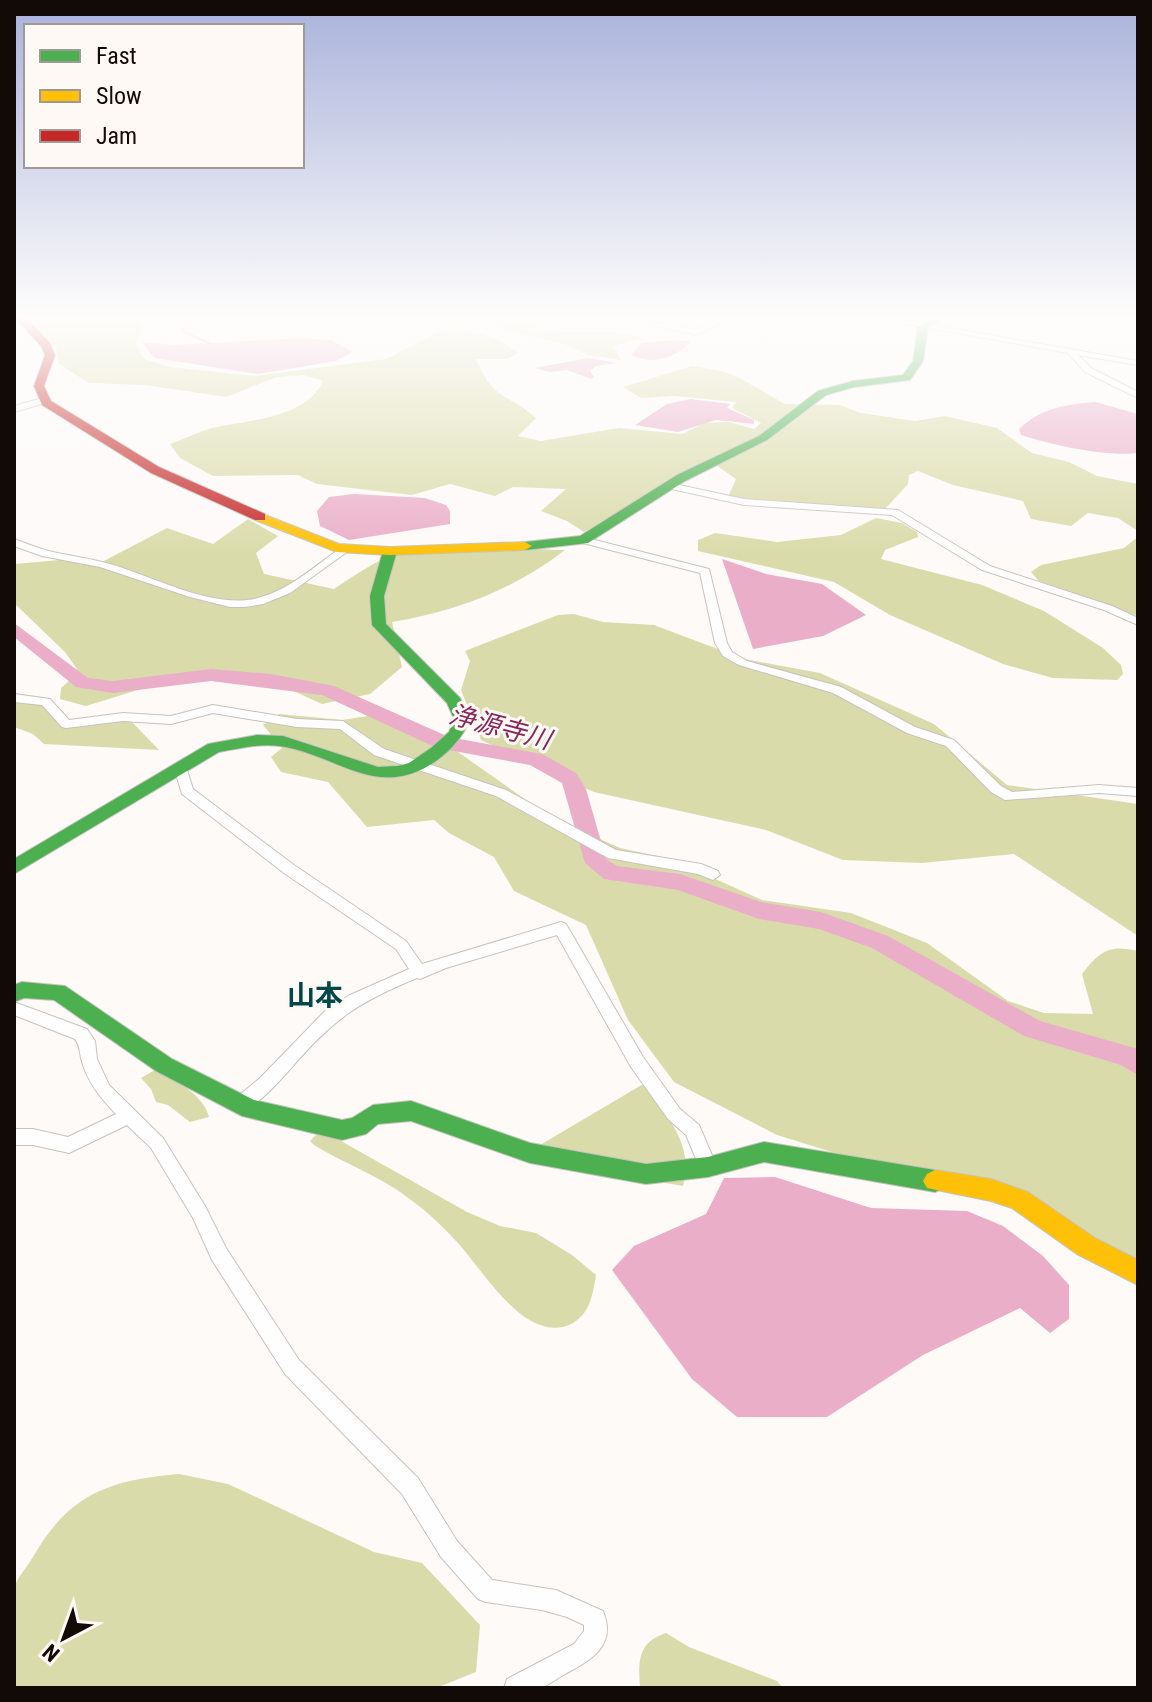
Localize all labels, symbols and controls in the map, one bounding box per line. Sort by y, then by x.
legend [24,24,304,168]
text: Fast [96,42,137,70]
text: Slow [96,82,142,110]
text: Jam [96,122,137,150]
water label: 浄源寺川 [446,699,557,756]
district label: 山本 [287,979,343,1012]
north arrow [24,1598,104,1678]
text: N [38,1639,64,1667]

